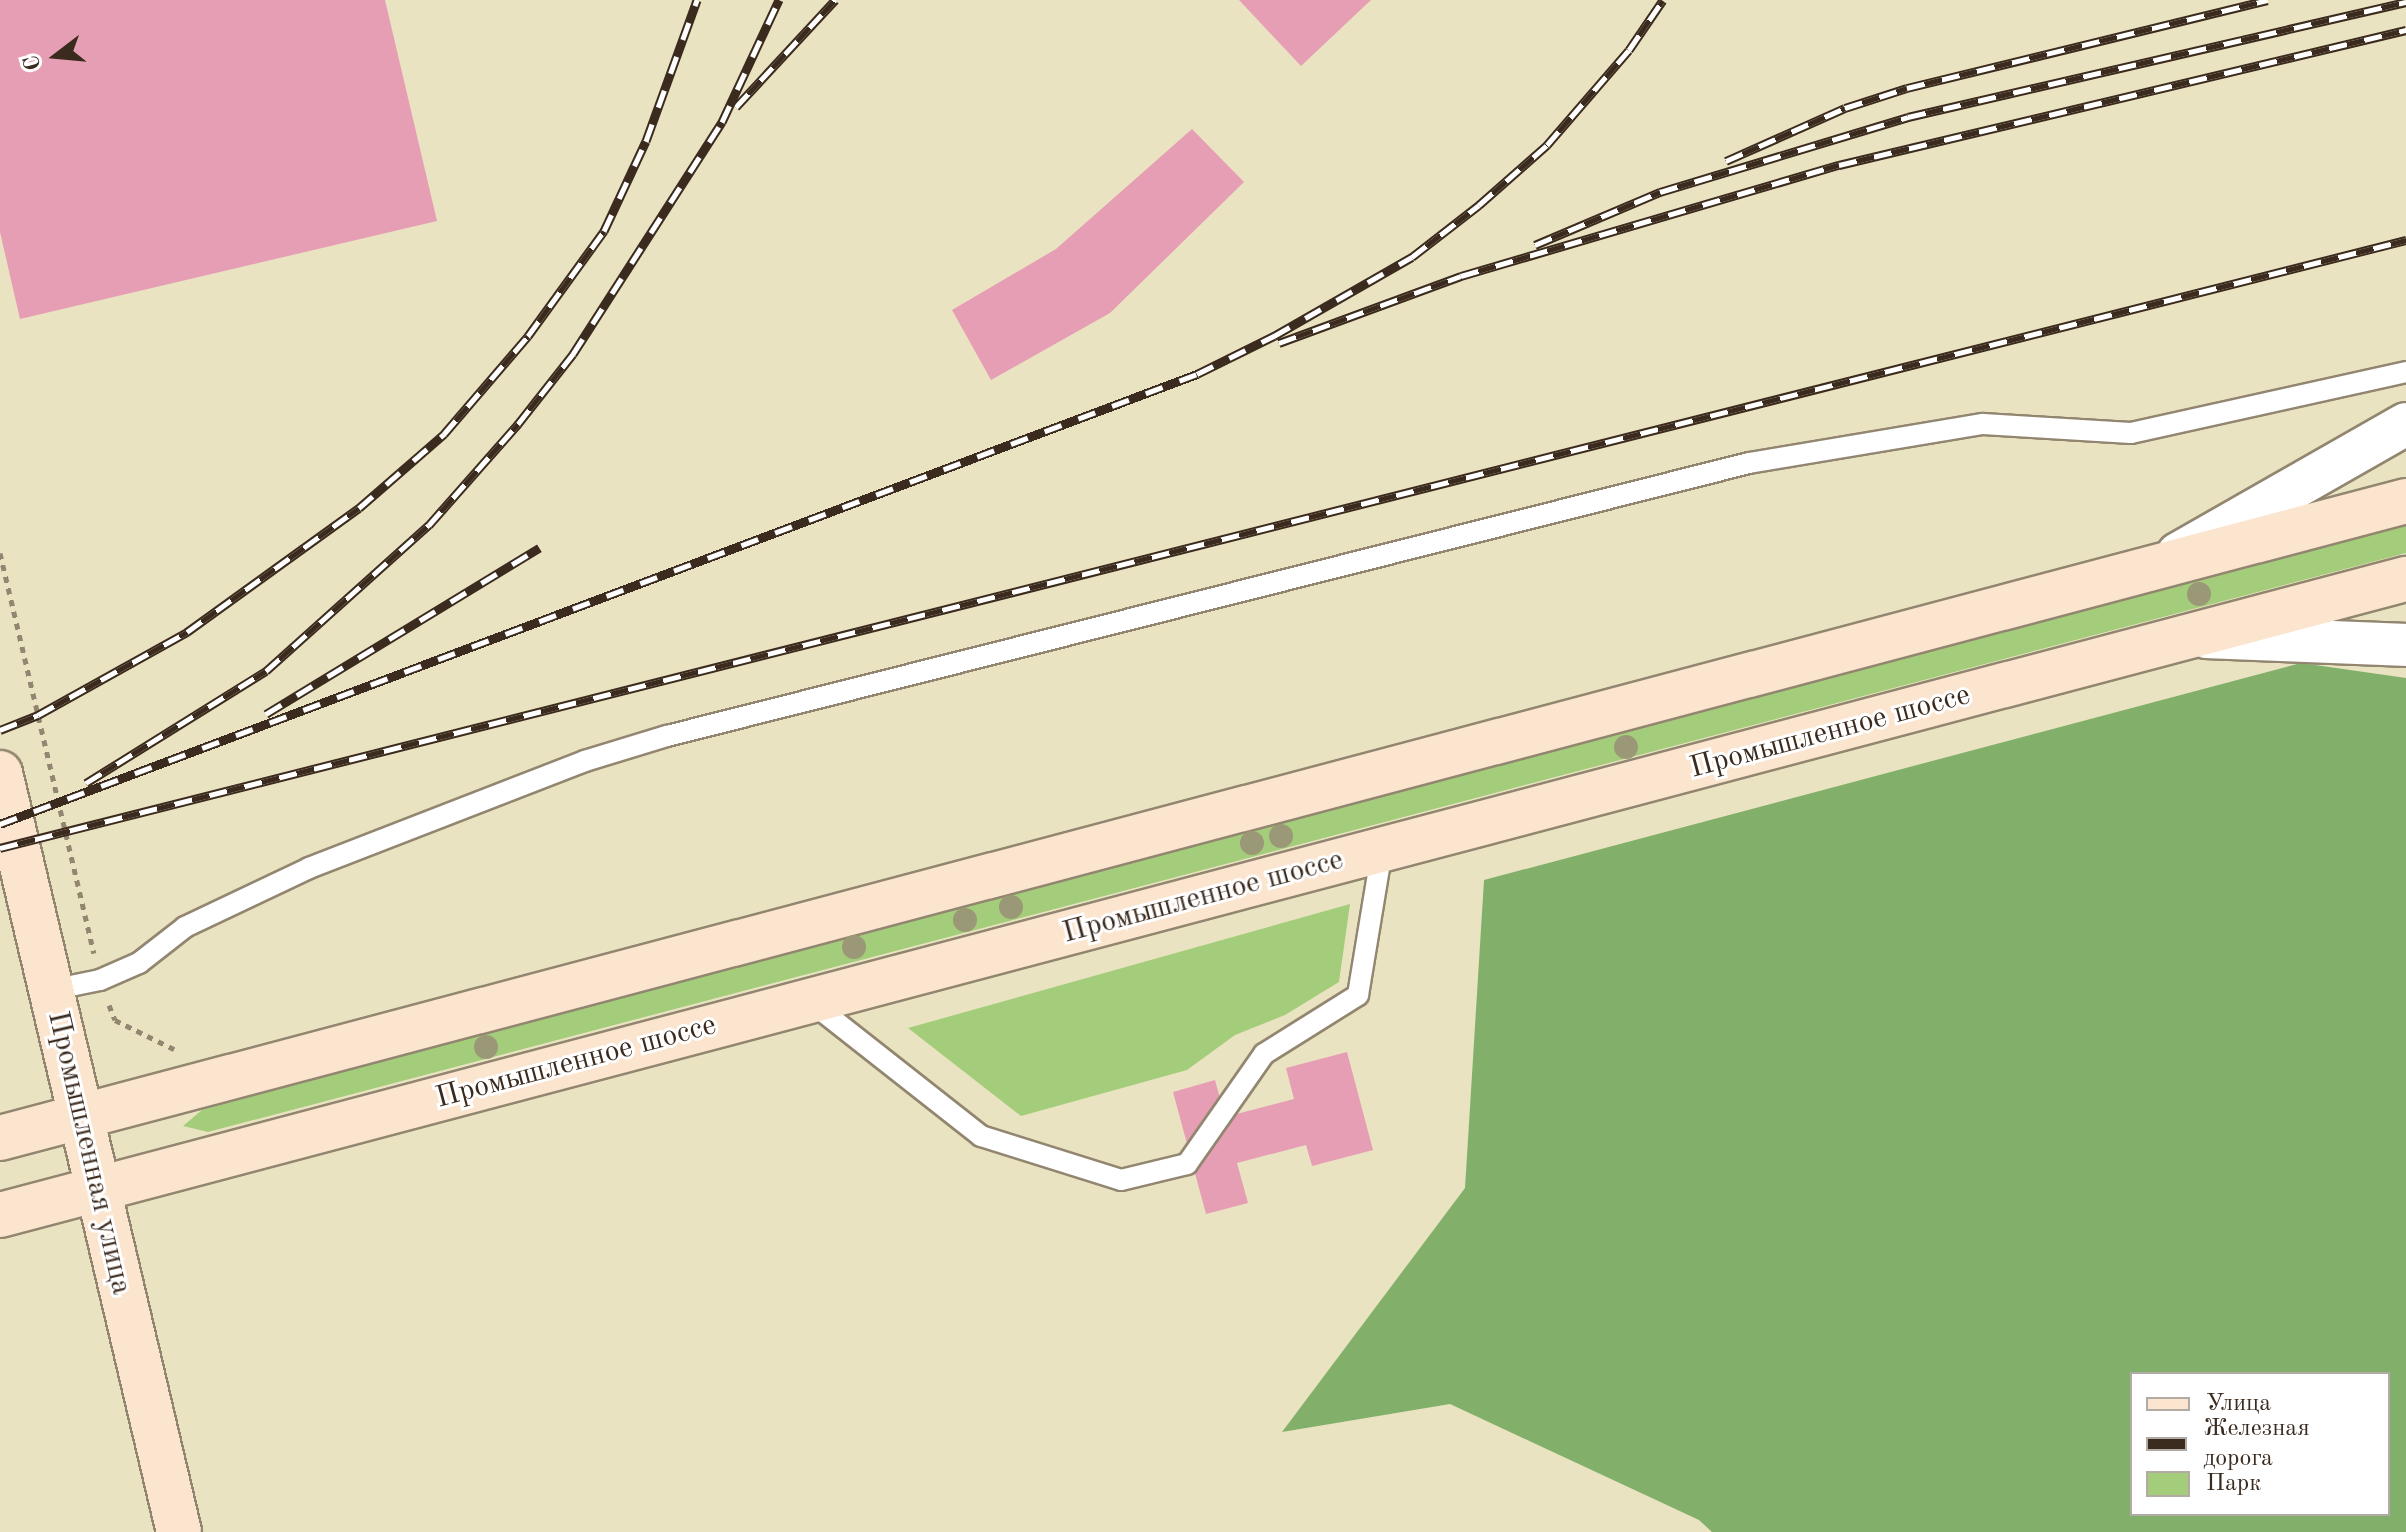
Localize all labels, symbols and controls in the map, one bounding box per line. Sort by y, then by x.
north arrow [16,16,96,96]
text: С [20,53,46,73]
street label: Промышленное шоссе [1686,677,1974,787]
street label: Промышленное шоссе [1059,842,1347,952]
street label: Промышленное шоссе [432,1007,720,1117]
street label: Промышленная улица [39,1008,139,1298]
legend [2130,1372,2390,1516]
text: Улица [2206,1392,2271,1416]
text: Железная дорога [2203,1417,2310,1471]
text: Парк [2206,1472,2261,1496]

